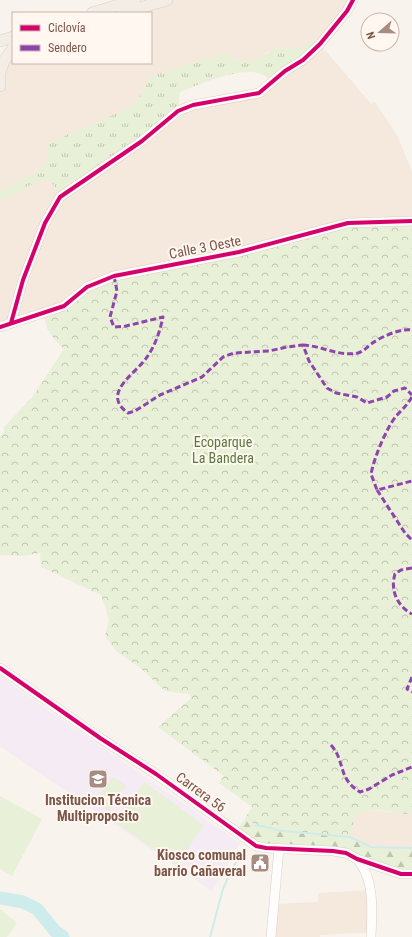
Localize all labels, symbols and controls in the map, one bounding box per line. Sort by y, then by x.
legend [12,12,152,64]
north arrow [360,12,400,52]
text: Ciclovía [48,21,86,35]
text: N [364,30,378,41]
text: Sendero [48,41,87,55]
street label: Calle 3 Oeste [168,232,243,262]
park label: Ecoparque La Bandera [192,434,254,466]
school or university icon: Institucion Técnica Multiproposito [87,768,109,790]
street label: Carrera 56 [173,769,229,815]
place label: Institucion Técnica Multiproposito [45,792,152,824]
place label: Kiosco comunal barrio Cañaveral [154,847,246,879]
public building icon: Kiosco comunal barrio Cañaveral [249,852,271,874]

